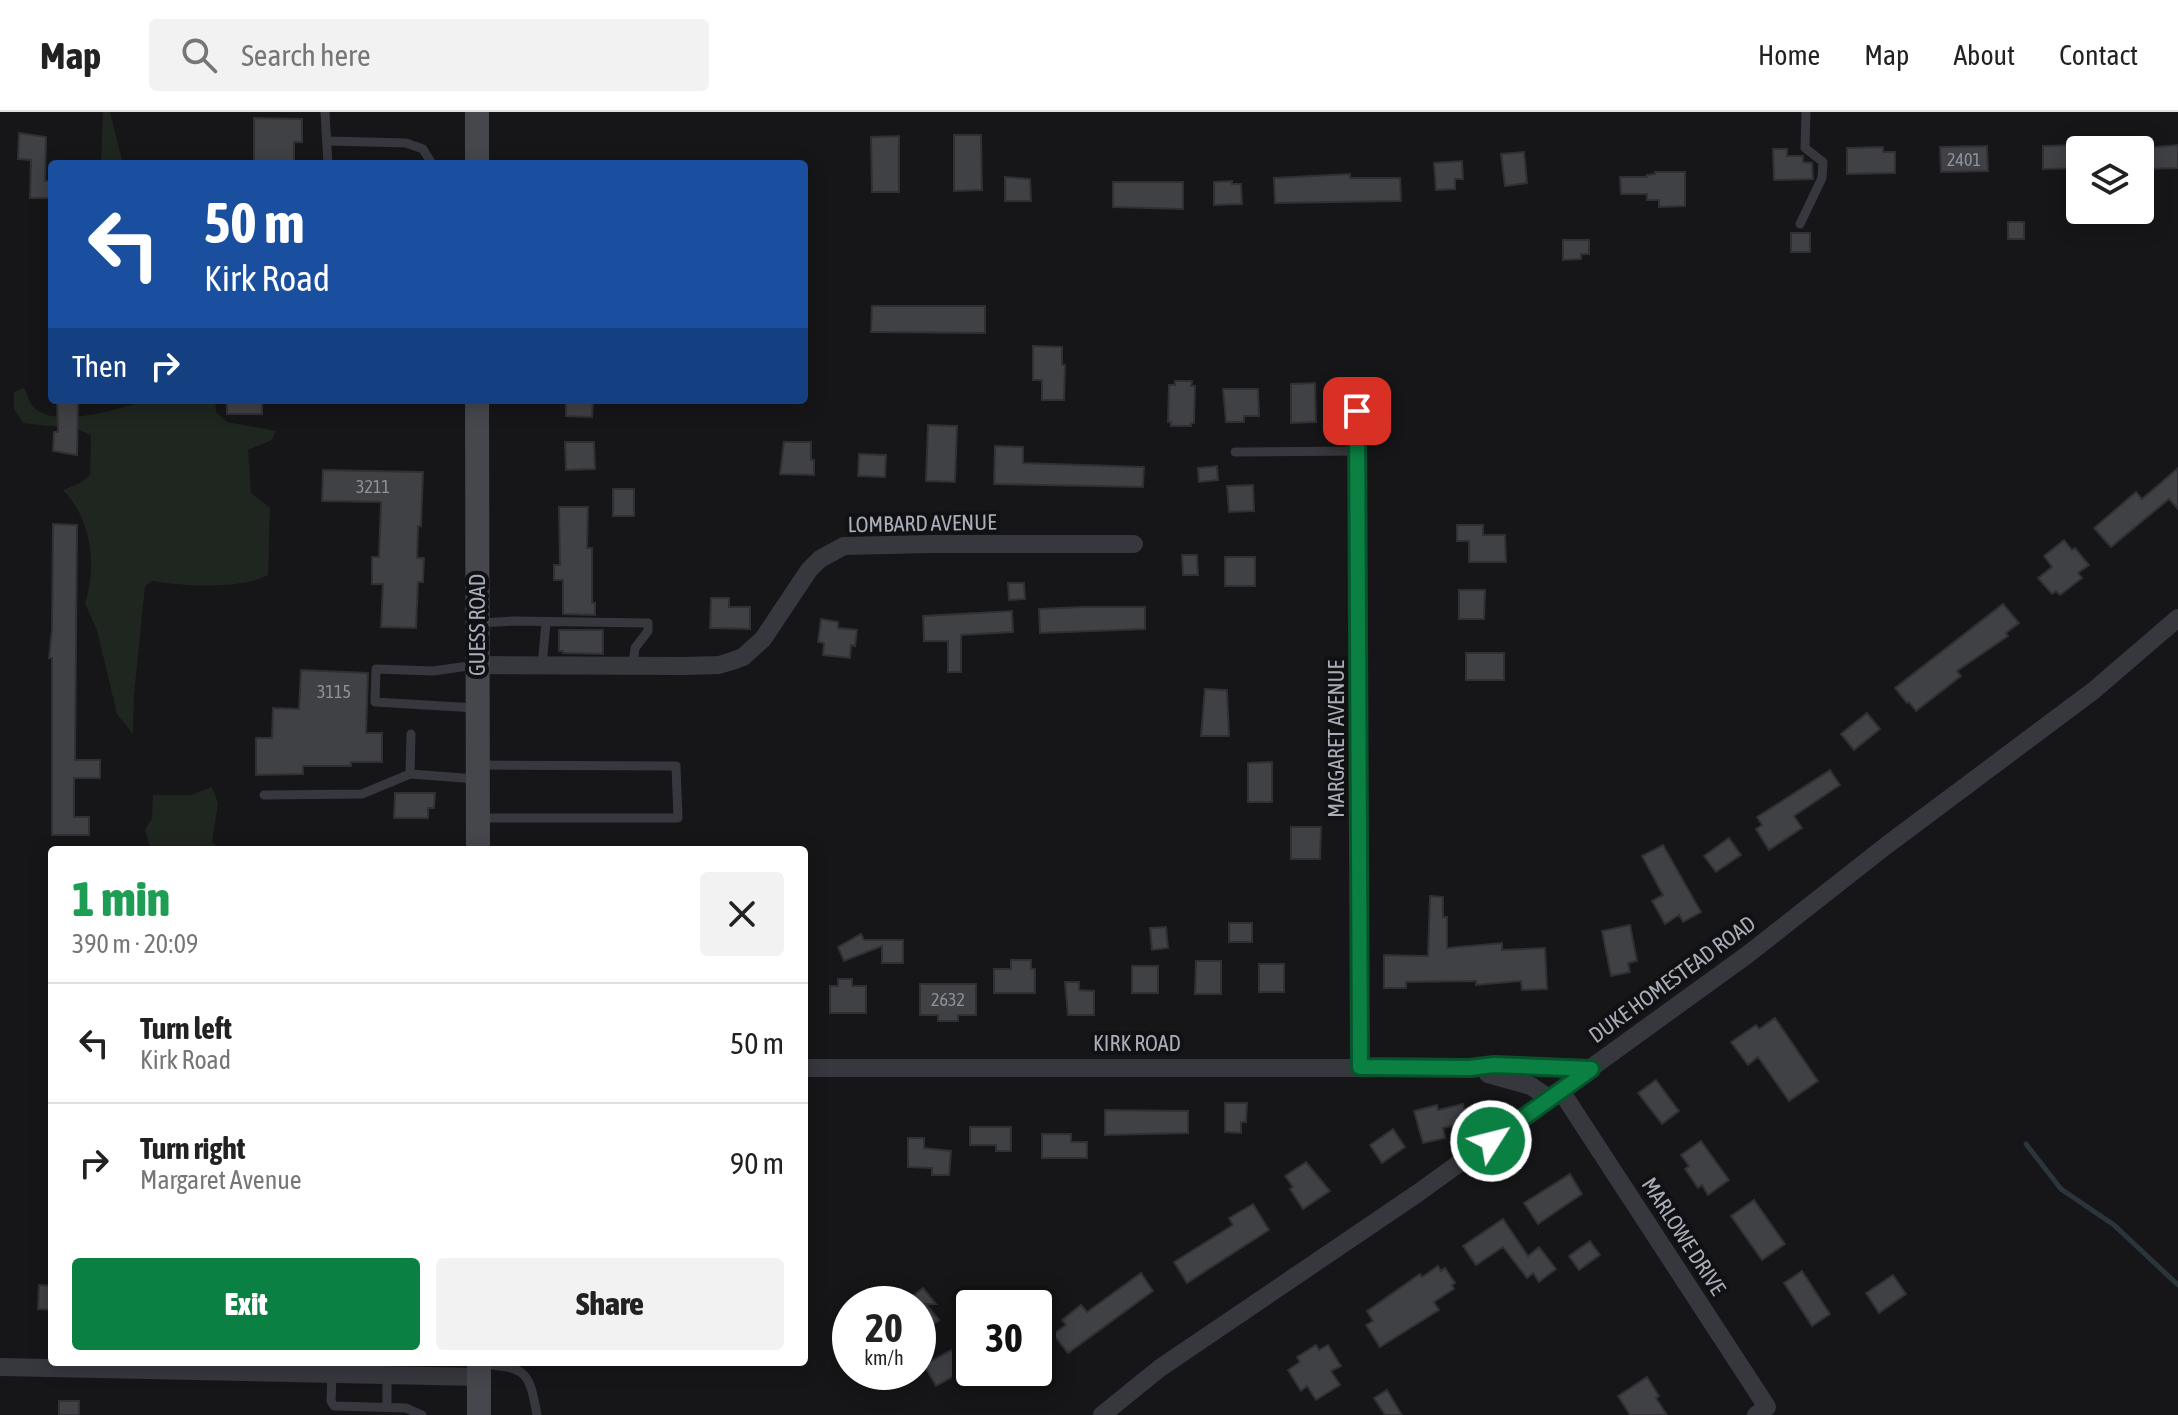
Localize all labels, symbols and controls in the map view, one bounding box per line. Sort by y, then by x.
search box [149,19,709,91]
icon: search [177,33,221,77]
text: Map [40,34,101,77]
text: Search here [241,38,371,72]
text: Home [1758,39,1820,71]
text: Map [1864,39,1909,71]
text: About [1953,39,2015,71]
text: Contact [2059,39,2138,71]
map controls [2066,136,2154,224]
button: layers [2066,136,2154,224]
house number: 2401 [1947,149,1981,170]
text: 50 m [204,191,305,255]
icon: left [72,192,176,296]
text: Kirk Road [204,257,330,299]
icon: right [143,344,187,388]
text: Then [72,349,127,383]
pin [1323,377,1391,445]
icon: arrive [1335,389,1379,433]
house number: 3211 [356,476,390,497]
street label: LOMBARD AVENUE [847,509,997,537]
street label: GUESS ROAD [464,574,490,676]
street label: MARGARET AVENUE [1323,660,1349,818]
house number: 3115 [317,681,351,702]
text: 1 min [72,871,170,926]
button: close [700,872,784,956]
street label: DUKE HOMESTEAD ROAD [1584,910,1760,1048]
text: 390 m · 20:09 [72,929,198,959]
house number: 2632 [931,989,965,1010]
text: Turn left [140,1011,232,1045]
icon: left [72,1021,116,1065]
text: 50 m [730,1026,784,1060]
street label: KIRK ROAD [1093,1030,1181,1056]
text: Kirk Road [140,1045,231,1075]
position arrow [1449,1099,1533,1183]
text: Turn right [140,1131,246,1165]
icon: right [72,1141,116,1185]
text: 90 m [730,1146,784,1180]
text: Margaret Avenue [140,1165,302,1195]
street label: MARLOWE DRIVE [1636,1172,1732,1300]
button: Exit [72,1258,420,1350]
button: Share [436,1258,784,1350]
speed limit sign: 30 [952,1286,1056,1390]
text: 20 [865,1305,903,1350]
text: km/h [864,1346,904,1369]

